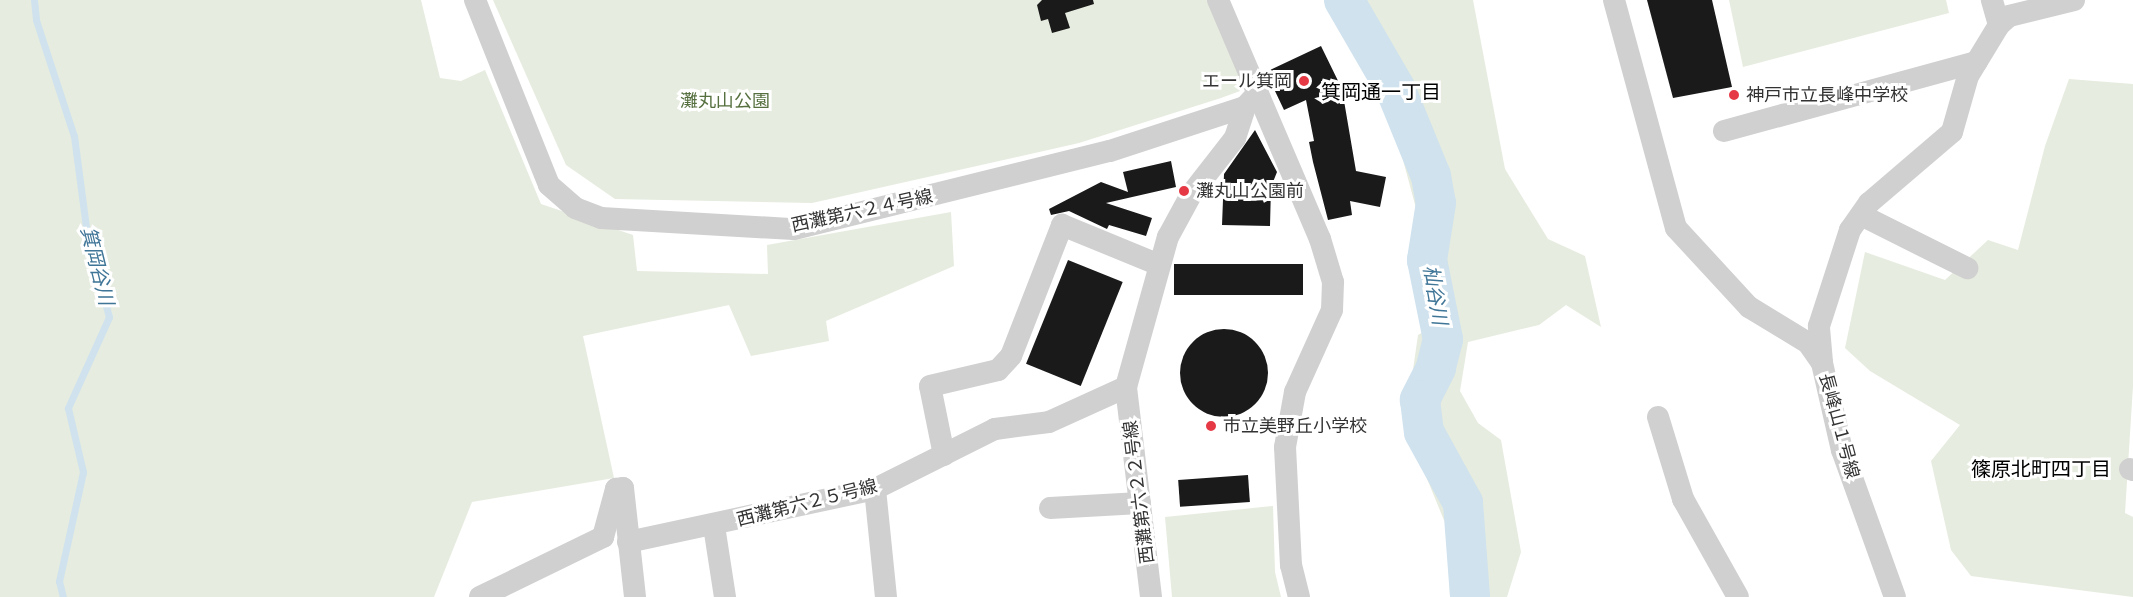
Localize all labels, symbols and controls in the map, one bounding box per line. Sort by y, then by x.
place label: エール箕岡 [1202,70,1292,92]
marker: エール箕岡 [1297,74,1311,88]
district label: 箕岡通一丁目 [1321,80,1441,104]
place label: 神戸市立長峰中学校 [1746,84,1908,106]
marker: 神戸市立長峰中学校 [1727,88,1741,102]
park label: 灘丸山公園 [680,90,770,112]
place label: 灘丸山公園前 [1196,180,1304,202]
marker: 灘丸山公園前 [1177,184,1191,198]
street label: 西灘第六２４号線 [789,185,935,237]
water label: 箕岡谷川 [76,224,118,308]
water label: 杣谷川 [1418,263,1452,327]
street label: 長峰山１号線 [1815,371,1863,481]
place label: 市立美野丘小学校 [1223,415,1367,437]
street label: 西灘第六２２号線 [1120,419,1158,565]
marker: 市立美野丘小学校 [1204,419,1218,433]
district label: 篠原北町四丁目 [1971,457,2111,481]
street label: 西灘第六２５号線 [735,475,879,531]

